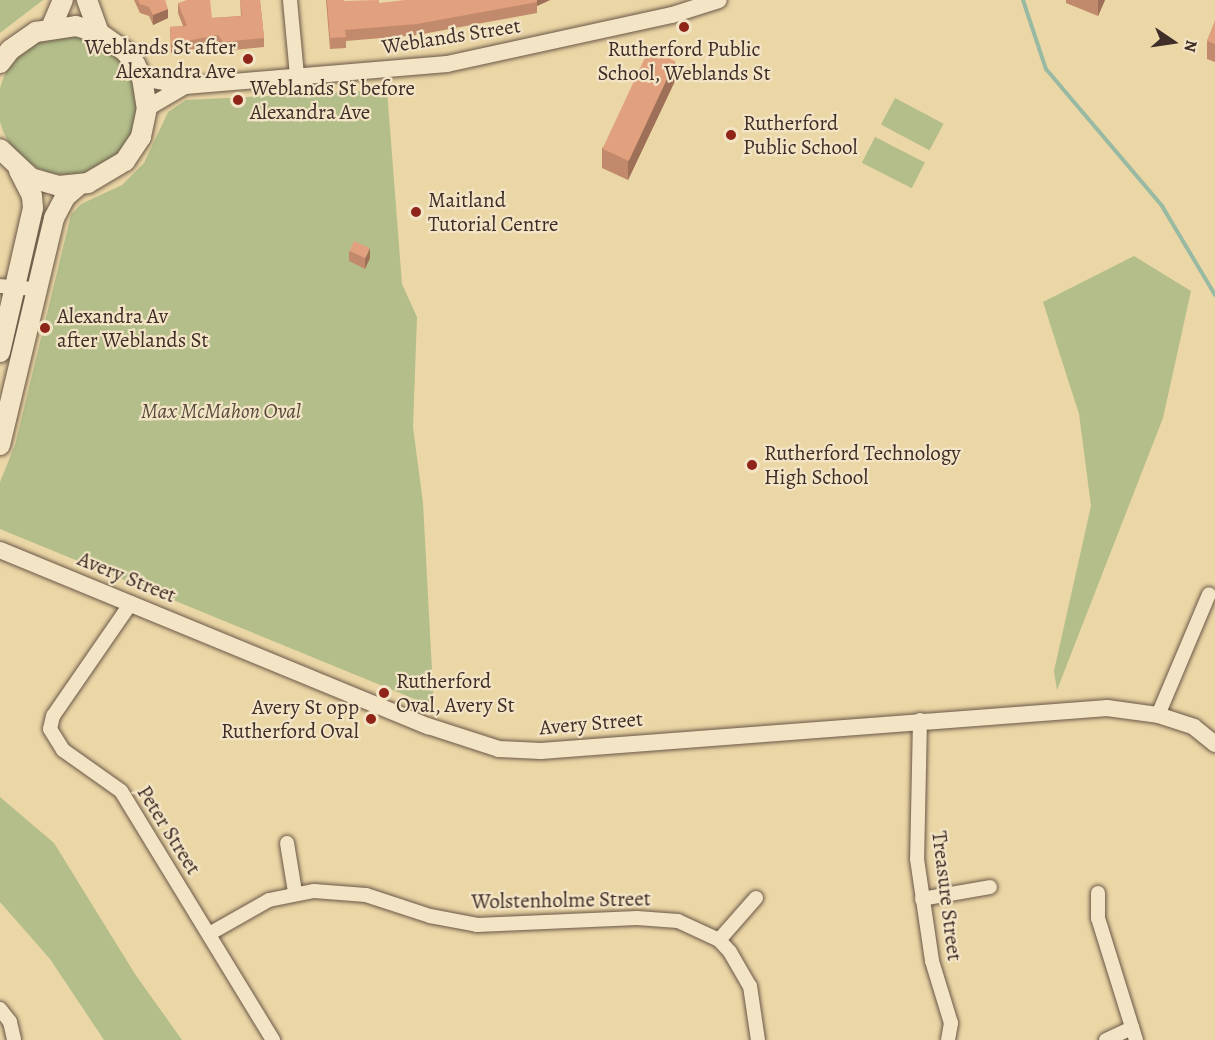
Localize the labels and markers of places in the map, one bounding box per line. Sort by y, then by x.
marker: Rutherford Public School, Weblands St [677,20,691,34]
place label: Weblands St after Alexandra Ave [85,34,236,84]
place label: Rutherford Public School, Weblands St [597,36,771,86]
marker: Weblands St after Alexandra Ave [241,52,255,66]
place label: Weblands St before Alexandra Ave [250,75,415,125]
marker: Weblands St before Alexandra Ave [231,93,245,107]
place label: Rutherford Public School [743,110,858,160]
marker: Rutherford Public School [724,128,738,142]
place label: Maitland Tutorial Centre [428,187,558,237]
marker: Maitland Tutorial Centre [409,205,423,219]
place label: Alexandra Av after Weblands St [57,303,208,353]
marker: Alexandra Av after Weblands St [38,321,52,335]
place label: Rutherford Technology High School [764,440,961,490]
marker: Rutherford Technology High School [745,458,759,472]
place label: Rutherford Oval, Avery St [396,668,515,718]
marker: Rutherford Oval, Avery St [377,686,391,700]
place label: Avery St opp Rutherford Oval [221,694,359,744]
marker: Avery St opp Rutherford Oval [364,712,378,726]

